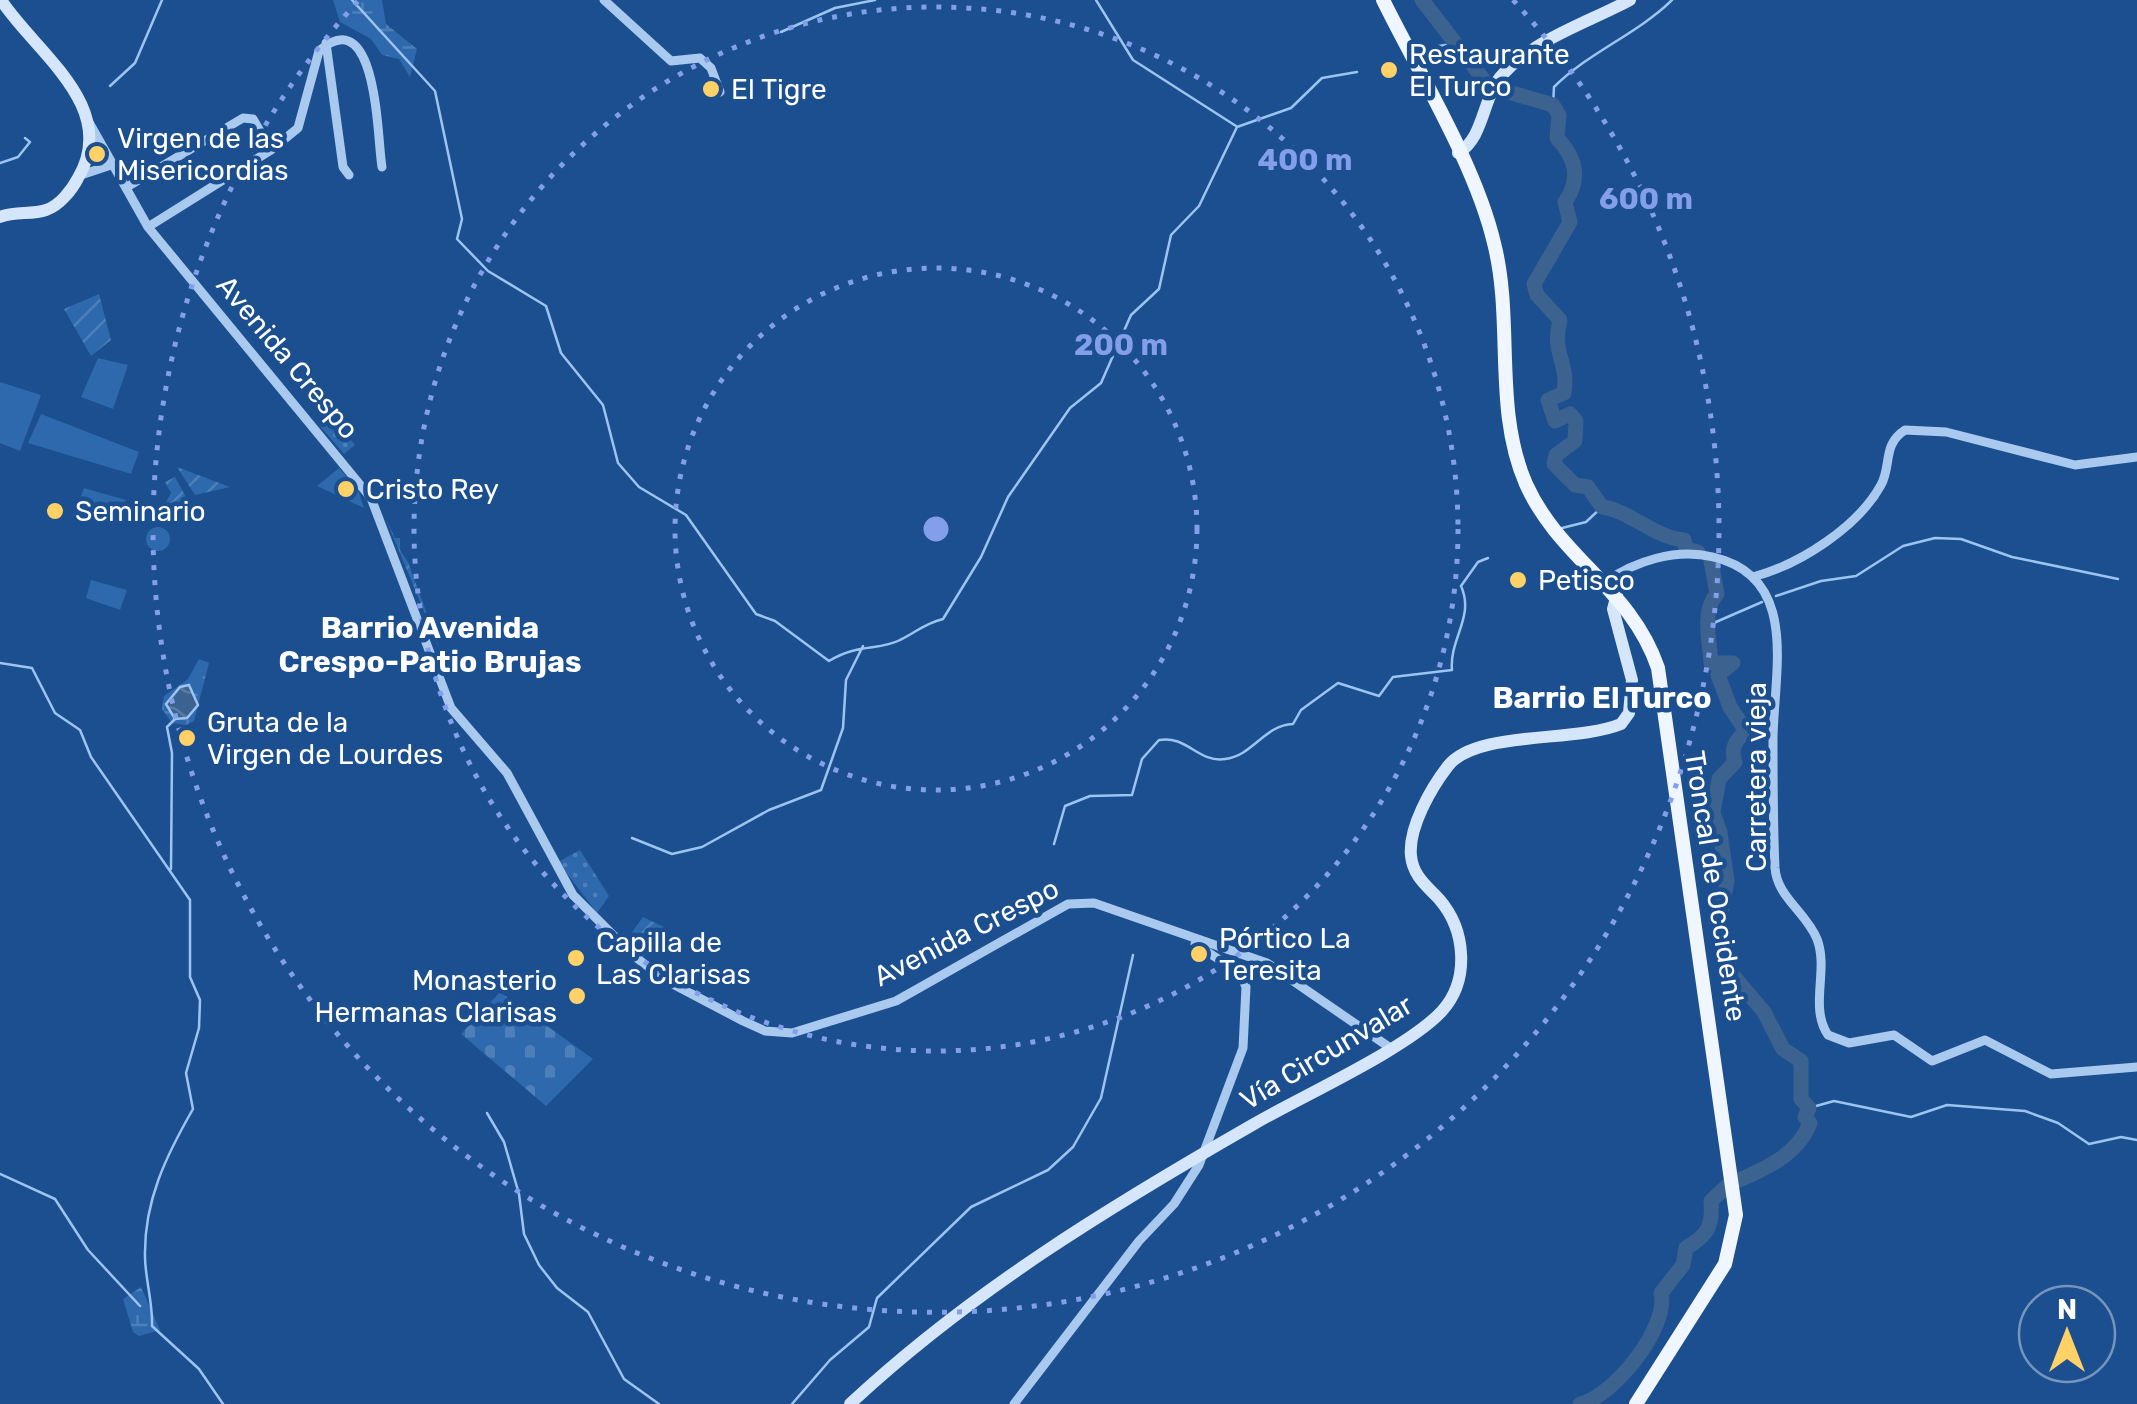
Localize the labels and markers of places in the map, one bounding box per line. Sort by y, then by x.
place label: Restaurante El Turco [1409,38,1570,103]
marker: Restaurante El Turco [1378,59,1400,81]
place label: El Tigre [731,73,827,106]
marker: El Tigre [700,78,722,100]
place label: Virgen de las Misericordias [117,122,288,187]
marker: Virgen de las Misericordias [86,143,108,165]
place label: Cristo Rey [366,473,499,506]
marker: Cristo Rey [335,478,357,500]
place label: Seminario [75,495,206,528]
marker: Seminario [44,500,66,522]
centre of rings [918,511,954,547]
place label: Petisco [1538,564,1635,597]
marker: Petisco [1507,569,1529,591]
place label: Gruta de la Virgen de Lourdes [207,706,443,771]
marker: Gruta de la Virgen de Lourdes [176,727,198,749]
place label: Pórtico La Teresita [1219,922,1351,987]
place label: Capilla de Las Clarisas [596,926,751,991]
marker: Pórtico La Teresita [1188,943,1210,965]
marker: Capilla de Las Clarisas [565,947,587,969]
place label: Monasterio Hermanas Clarisas [314,964,557,1029]
marker: Monasterio Hermanas Clarisas [566,985,588,1007]

